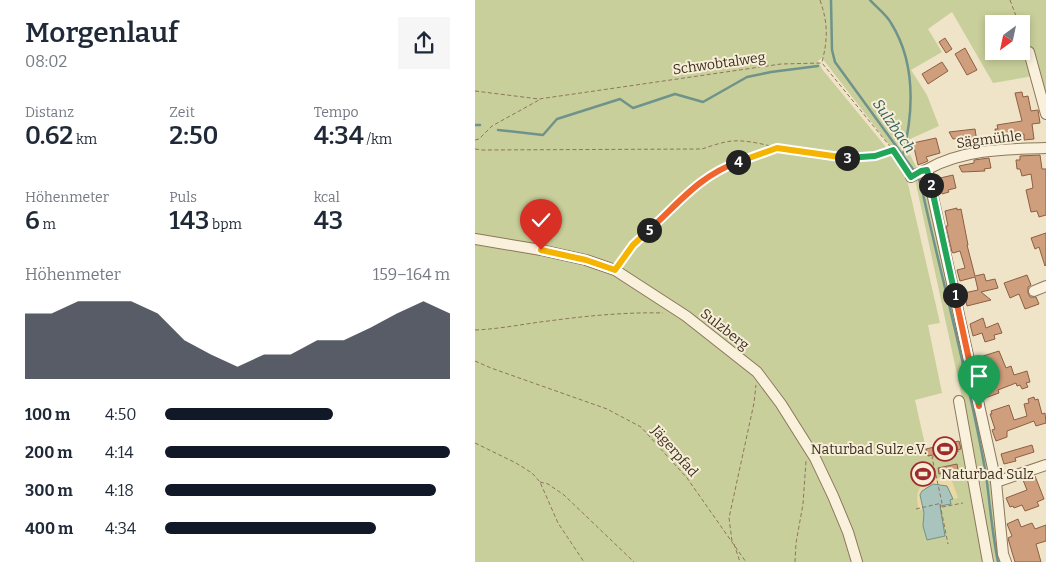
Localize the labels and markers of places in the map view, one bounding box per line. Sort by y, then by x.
pin: 3 [835,146,859,170]
pin: 4 [725,150,751,174]
pin: 2 [919,172,943,198]
pin [520,199,562,250]
pin: 5 [637,218,661,242]
pin: 1 [943,282,967,308]
pin [958,355,1000,406]
sports icon: Naturbad Sulz e.V. [932,436,958,462]
place label: Naturbad Sulz e.V. [811,441,927,458]
sports icon: Naturbad Sulz [910,461,936,487]
place label: Naturbad Sulz [941,466,1034,483]

